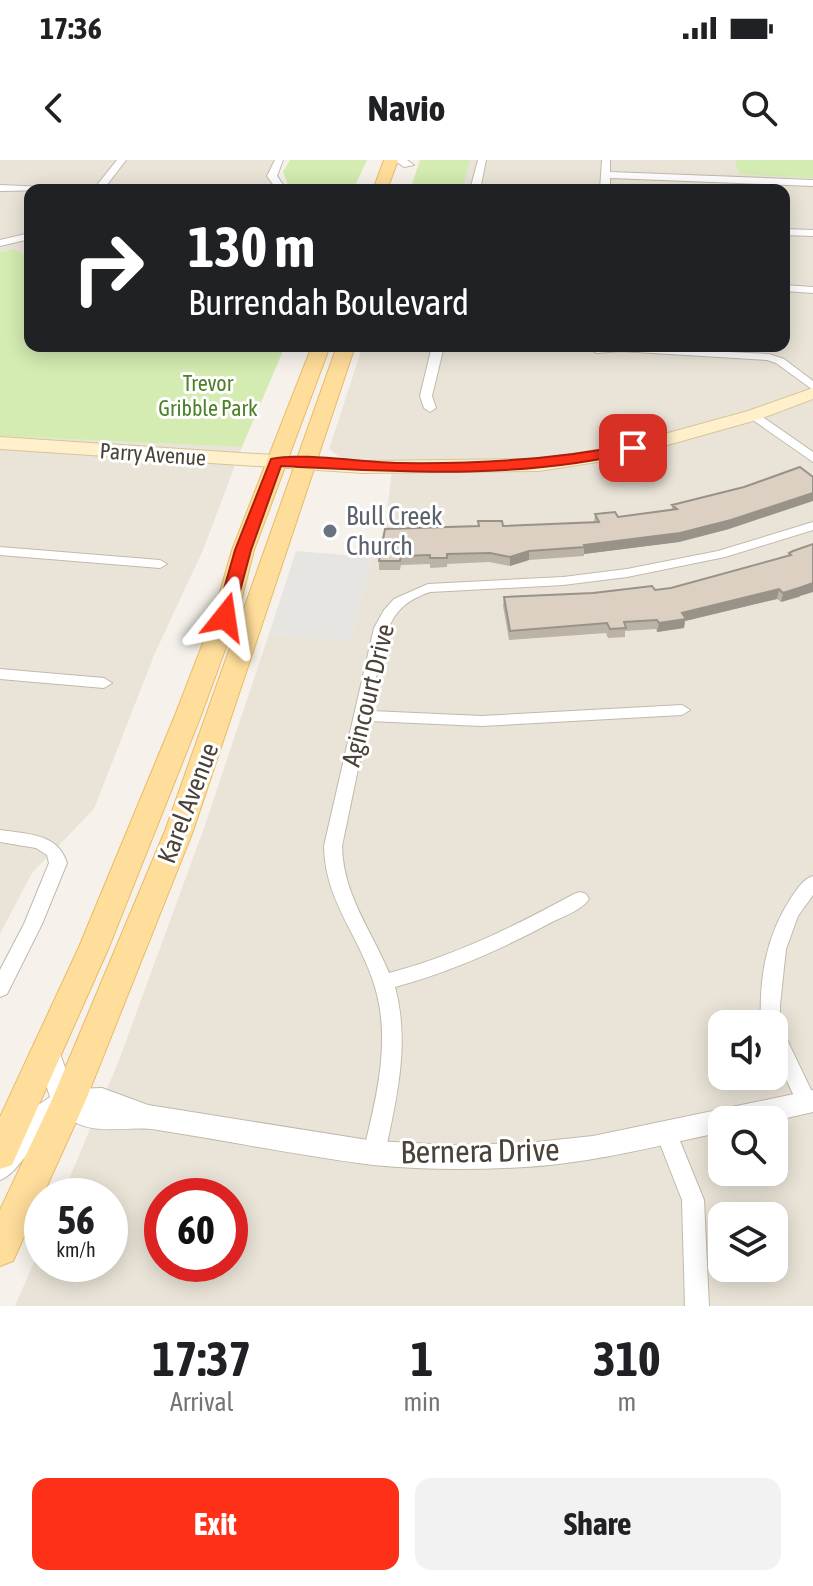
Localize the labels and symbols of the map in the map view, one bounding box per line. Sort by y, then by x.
park label: Trevor Gribble Park [158,370,258,421]
pin [599,414,667,482]
street label: Parry Avenue [99,437,207,471]
place label: Bull Creek Church [346,501,443,561]
marker: Bull Creek Church [321,522,339,540]
position arrow [183,575,267,659]
street label: Agincourt Drive [336,621,400,769]
street label: Karel Avenue [151,739,225,867]
street label: Bernera Drive [400,1131,560,1170]
speed limit sign: 60 [144,1178,248,1282]

